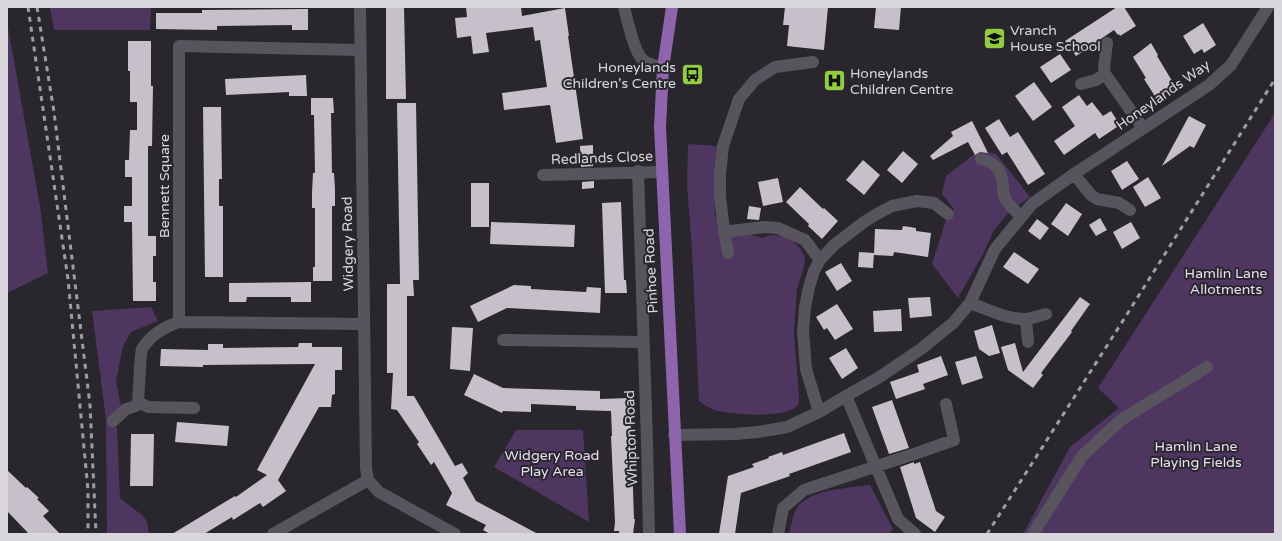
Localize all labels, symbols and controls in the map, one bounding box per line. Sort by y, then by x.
place label: Vranch House School [1010,22,1101,55]
school or university icon: Vranch House School [981,25,1007,51]
street label: Honeylands Way [1113,56,1214,134]
place label: Honeylands Children's Centre [563,59,676,92]
bus stop icon: Honeylands Children's Centre [679,62,705,88]
place label: Honeylands Children Centre [850,65,954,98]
hospital icon: Honeylands Children Centre [822,68,848,94]
street label: Bennett Square [156,134,173,238]
street label: Redlands Close [551,148,653,168]
street label: Widgery Road [339,196,357,292]
street label: Pinhoe Road [640,228,662,314]
park label: Hamlin Lane Allotments [1185,265,1267,298]
street label: Whipton Road [621,390,641,486]
park label: Hamlin Lane Playing Fields [1150,438,1242,471]
park label: Widgery Road Play Area [505,447,599,480]

